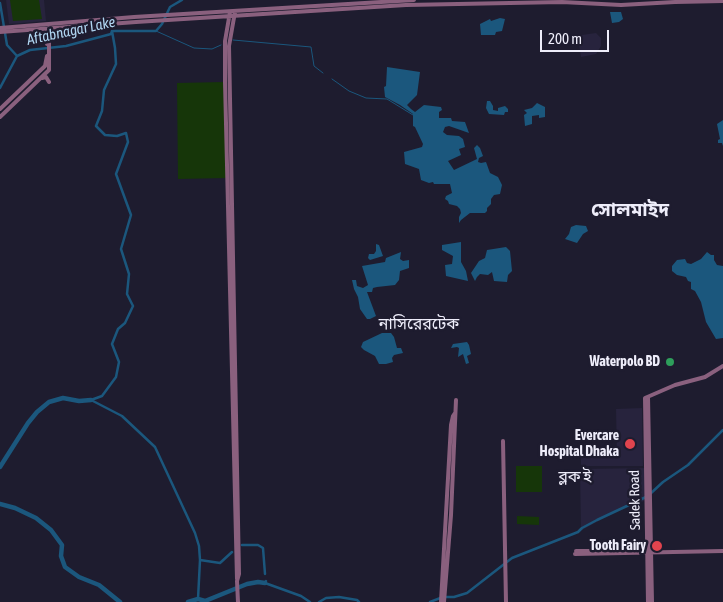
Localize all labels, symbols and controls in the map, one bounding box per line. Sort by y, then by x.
water label: Aftabnagar Lake [25,13,117,49]
scale bar [543,20,612,52]
text: 200 m [548,30,582,47]
district label: সোলমাইদ [591,199,669,221]
district label: নাসিরেরটেক [379,314,459,334]
place label: Waterpolo BD [590,354,660,370]
marker: Waterpolo BD [664,356,676,368]
place label: Evercare Hospital Dhaka [540,428,619,461]
marker: Evercare Hospital Dhaka [623,437,637,451]
district label: ব্লক ই [558,467,592,487]
street label: Sadek Road [626,470,644,530]
place label: Tooth Fairy [590,538,646,554]
marker: Tooth Fairy [650,539,664,553]

